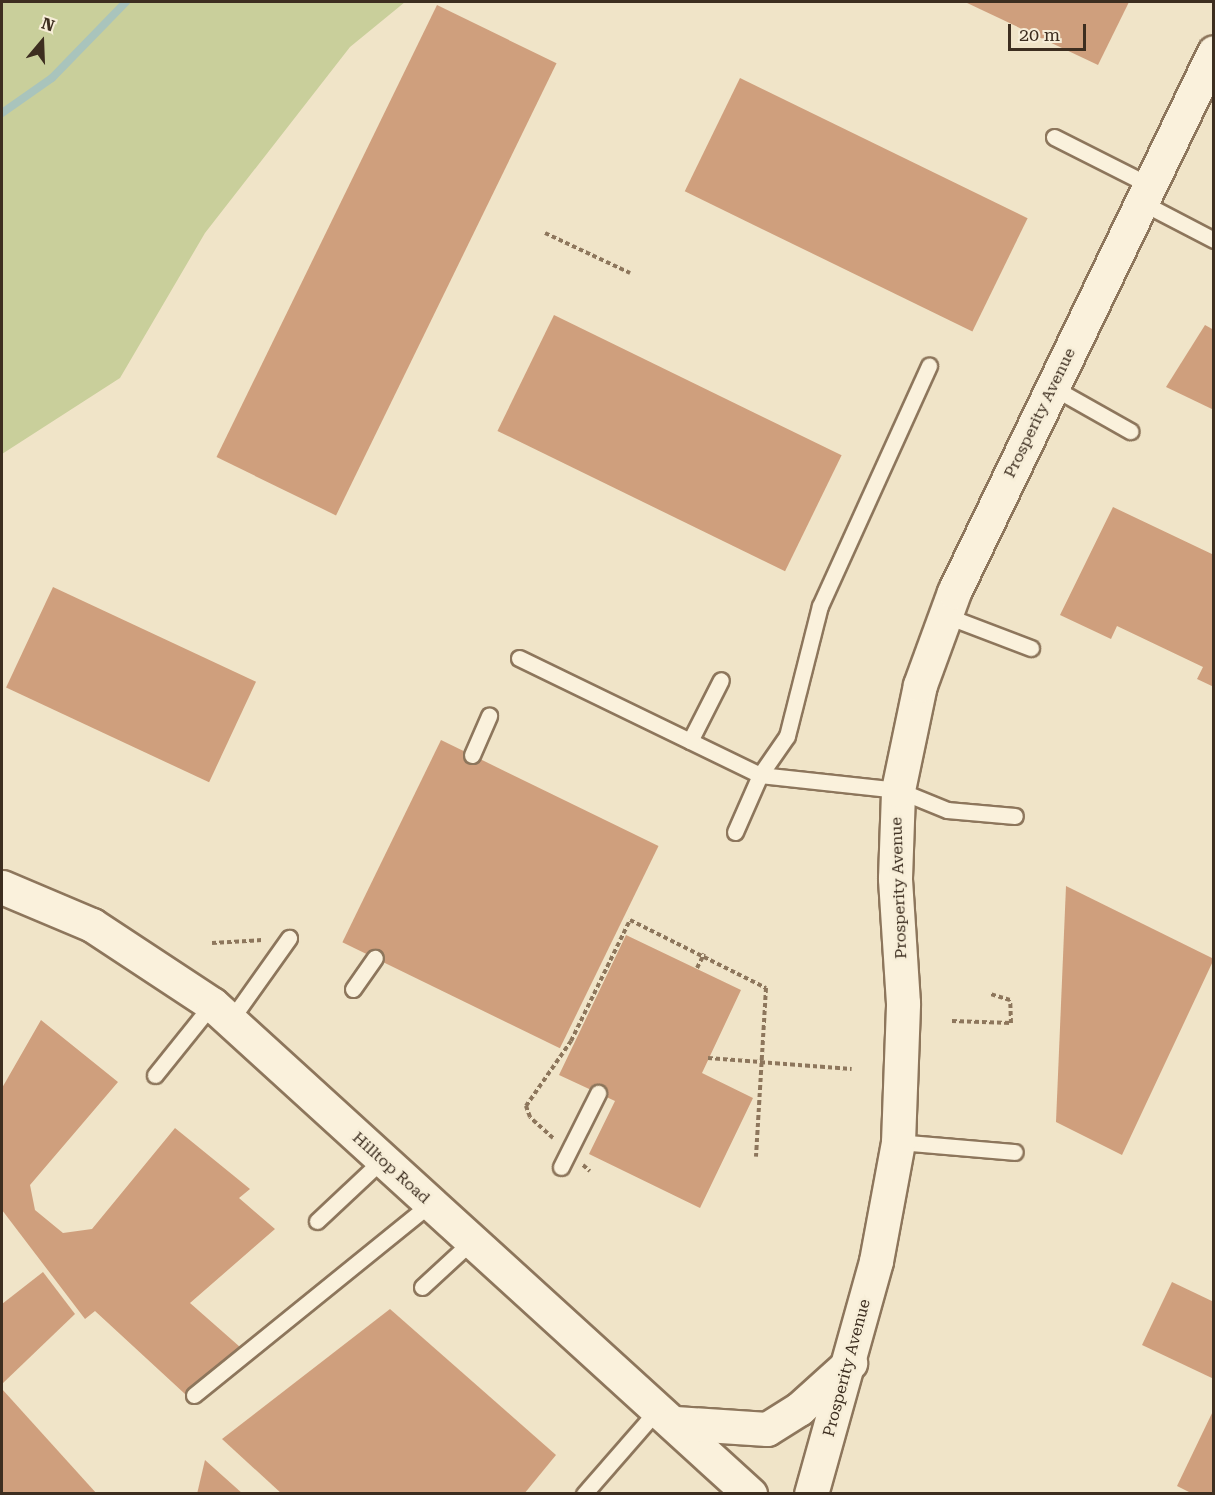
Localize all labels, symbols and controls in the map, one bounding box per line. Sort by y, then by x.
north arrow [12,12,72,72]
scale bar [1011,12,1089,50]
text: N [39,14,57,35]
text: 20 m [1019,24,1060,45]
street label: Prosperity Avenue [1000,345,1080,481]
street label: Prosperity Avenue [887,817,911,959]
street label: Hilltop Road [348,1128,434,1208]
street label: Prosperity Avenue [819,1297,875,1439]

